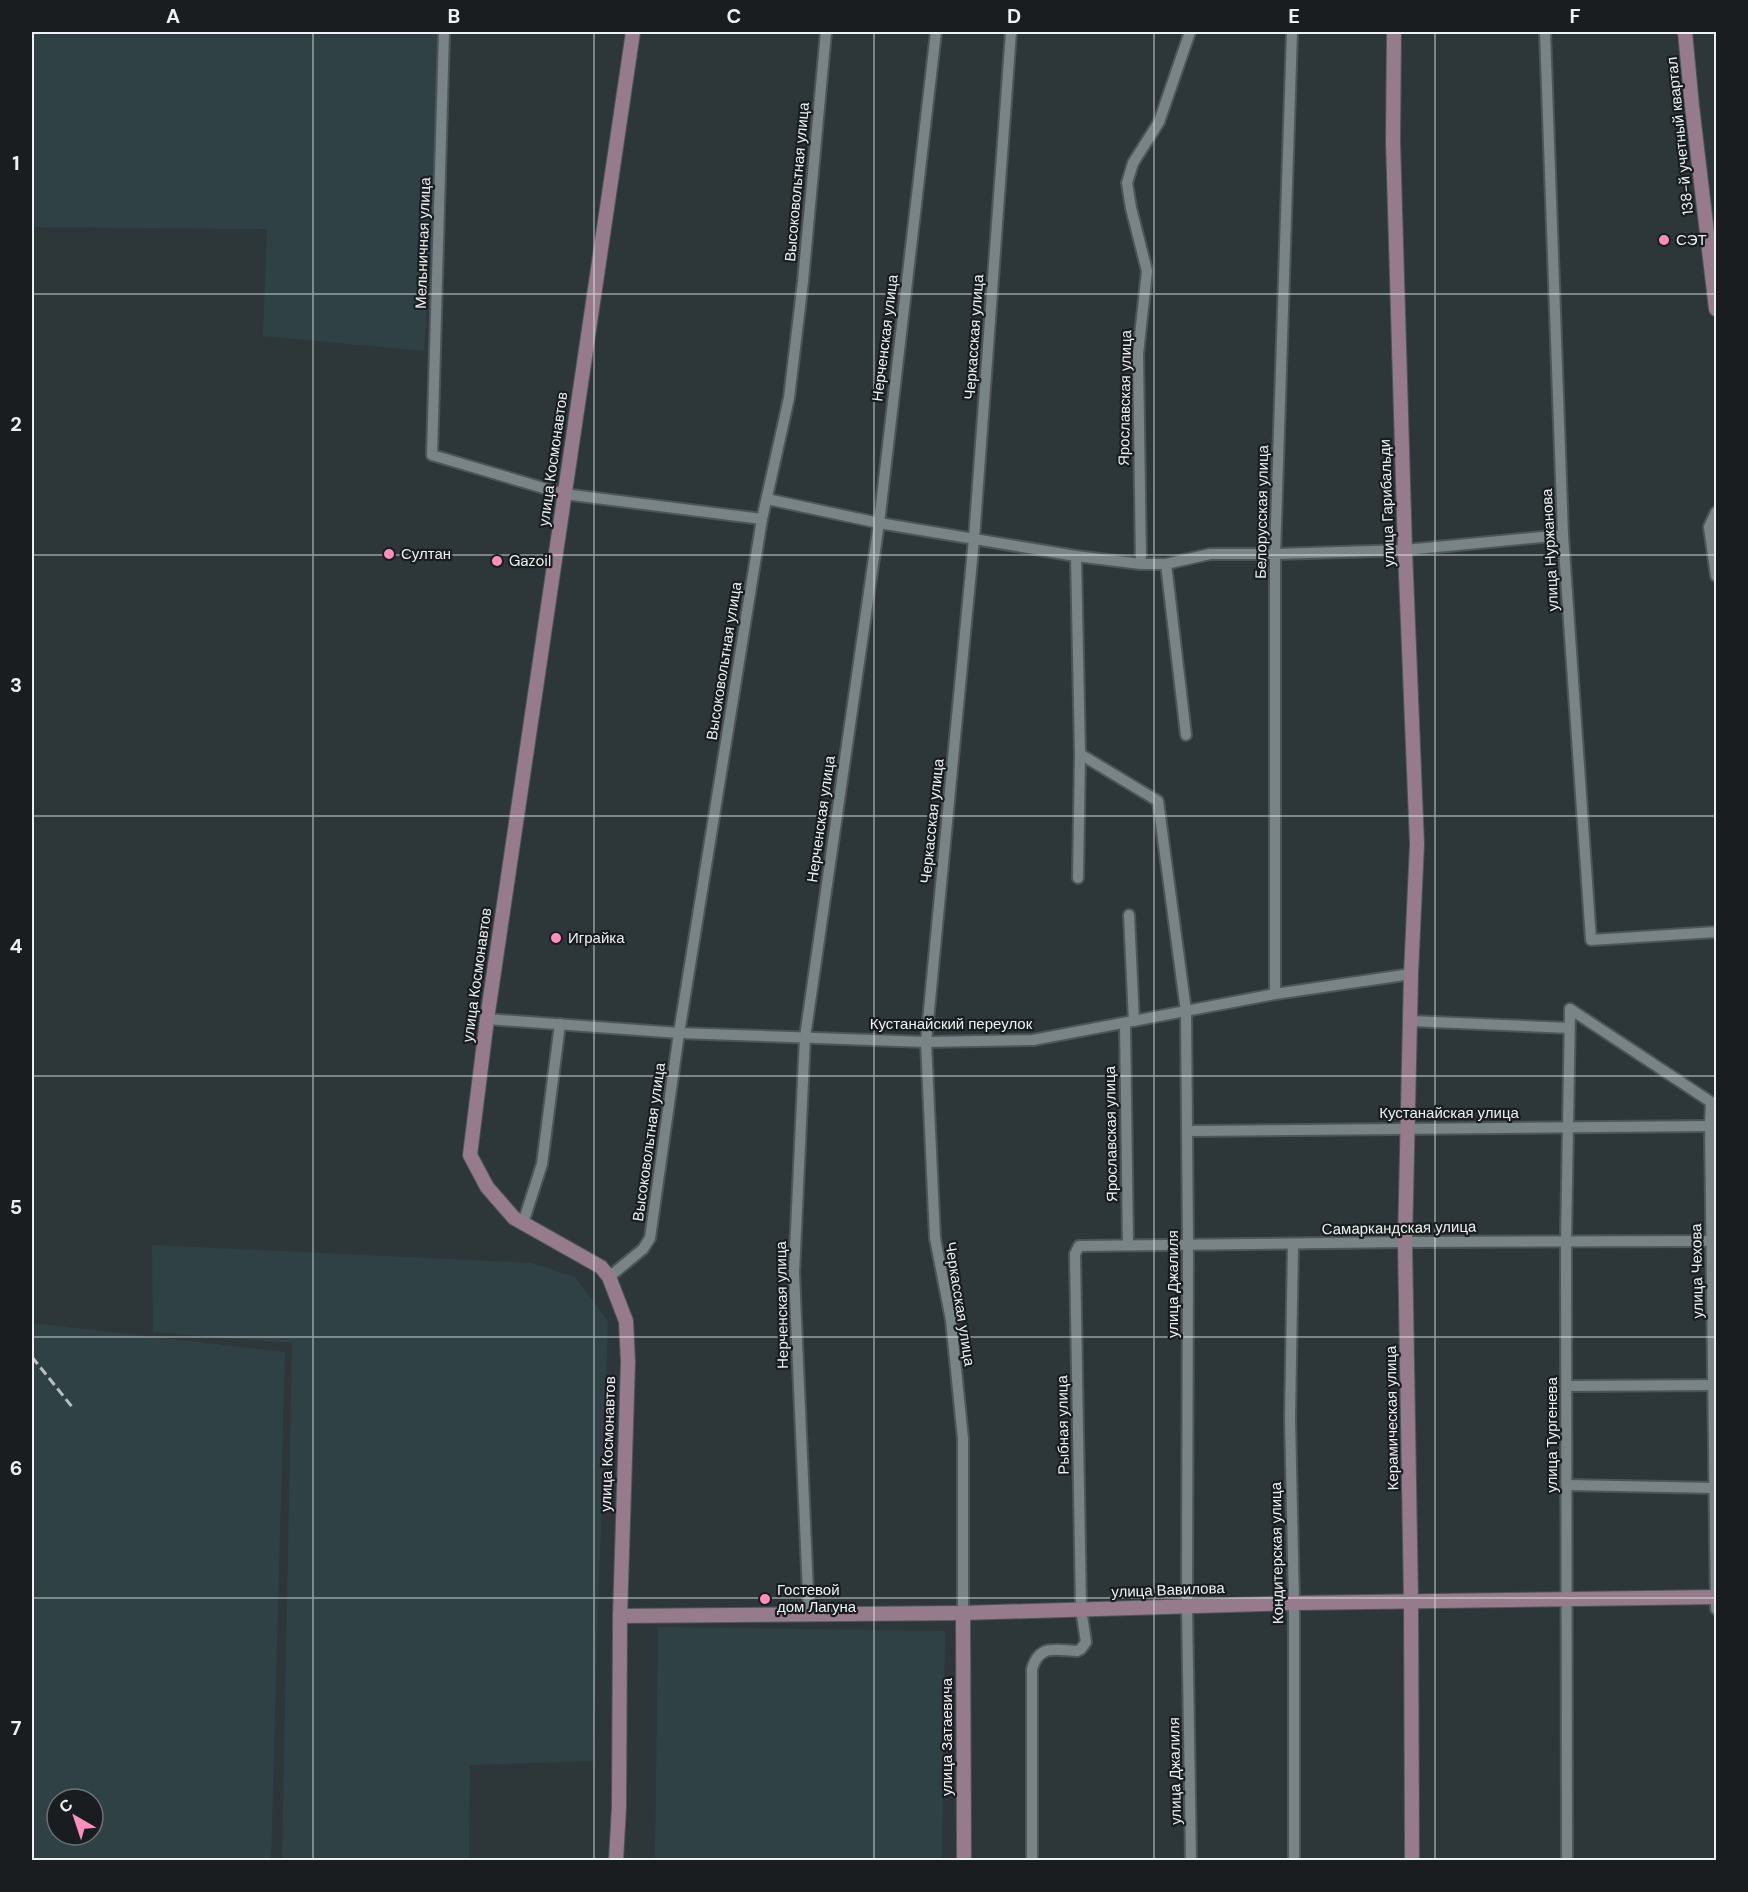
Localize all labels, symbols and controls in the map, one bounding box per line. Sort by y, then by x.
text: A [166,3,180,29]
text: B [448,3,460,29]
text: C [727,3,741,29]
text: D [1007,3,1021,29]
text: E [1288,3,1300,29]
text: F [1569,3,1581,29]
street label: 138-й учетный квартал [1662,56,1698,216]
street label: Высоковольтная улица [780,101,814,263]
text: 1 [12,150,20,176]
street label: Мельничная улица [411,176,435,309]
place label: СЭТ [1676,230,1707,250]
marker: СЭТ [1657,233,1671,247]
street label: Нерченская улица [867,273,903,403]
street label: Черкасская улица [960,273,988,400]
street label: Ярославская улица [1114,329,1136,466]
street label: улица Космонавтов [534,390,572,528]
text: 2 [10,411,22,437]
street label: улица Гарибальди [1375,439,1399,567]
street label: Белорусская улица [1251,444,1273,579]
street label: улица Нуржанова [1537,487,1563,612]
place label: Султан [401,544,451,564]
marker: Султан [382,547,396,561]
place label: Gazoil [509,551,551,571]
marker: Gazoil [490,554,504,568]
street label: Высоковольтная улица [702,580,746,742]
text: 3 [10,672,22,698]
street label: Нерченская улица [802,754,840,884]
street label: Черкасская улица [915,757,949,884]
street label: улица Космонавтов [458,906,496,1044]
place label: Играйка [568,928,625,948]
marker: Играйка [549,931,563,945]
text: 4 [10,933,23,959]
street label: Кустанайский переулок [870,1014,1033,1034]
street label: Высоковольтная улица [628,1061,670,1223]
street label: Ярославская улица [1100,1065,1122,1202]
street label: Кустанайская улица [1379,1103,1520,1123]
text: 5 [10,1194,22,1220]
street label: Самаркандская улица [1321,1217,1477,1239]
street label: улица Чехова [1686,1223,1708,1319]
street label: улица Джалиля [1163,1230,1183,1338]
street label: Нерченская улица [771,1240,793,1369]
street label: Черкасская улица [940,1240,980,1368]
street label: Керамическая улица [1381,1345,1403,1491]
street label: Рыбная улица [1052,1375,1074,1475]
street label: улица Космонавтов [596,1376,620,1512]
street label: улица Тургенева [1542,1377,1562,1493]
text: 6 [10,1455,22,1481]
street label: Кондитерская улица [1266,1481,1288,1624]
street label: улица Вавилова [1111,1578,1226,1602]
place label: Гостевой дом Лагуна [777,1580,857,1617]
marker: Гостевой дом Лагуна [758,1592,772,1606]
street label: улица Затаевича [937,1677,957,1796]
text: 7 [11,1715,22,1741]
street label: улица Джалиля [1164,1717,1186,1825]
north arrow [45,1787,105,1847]
text: С [55,1794,77,1818]

